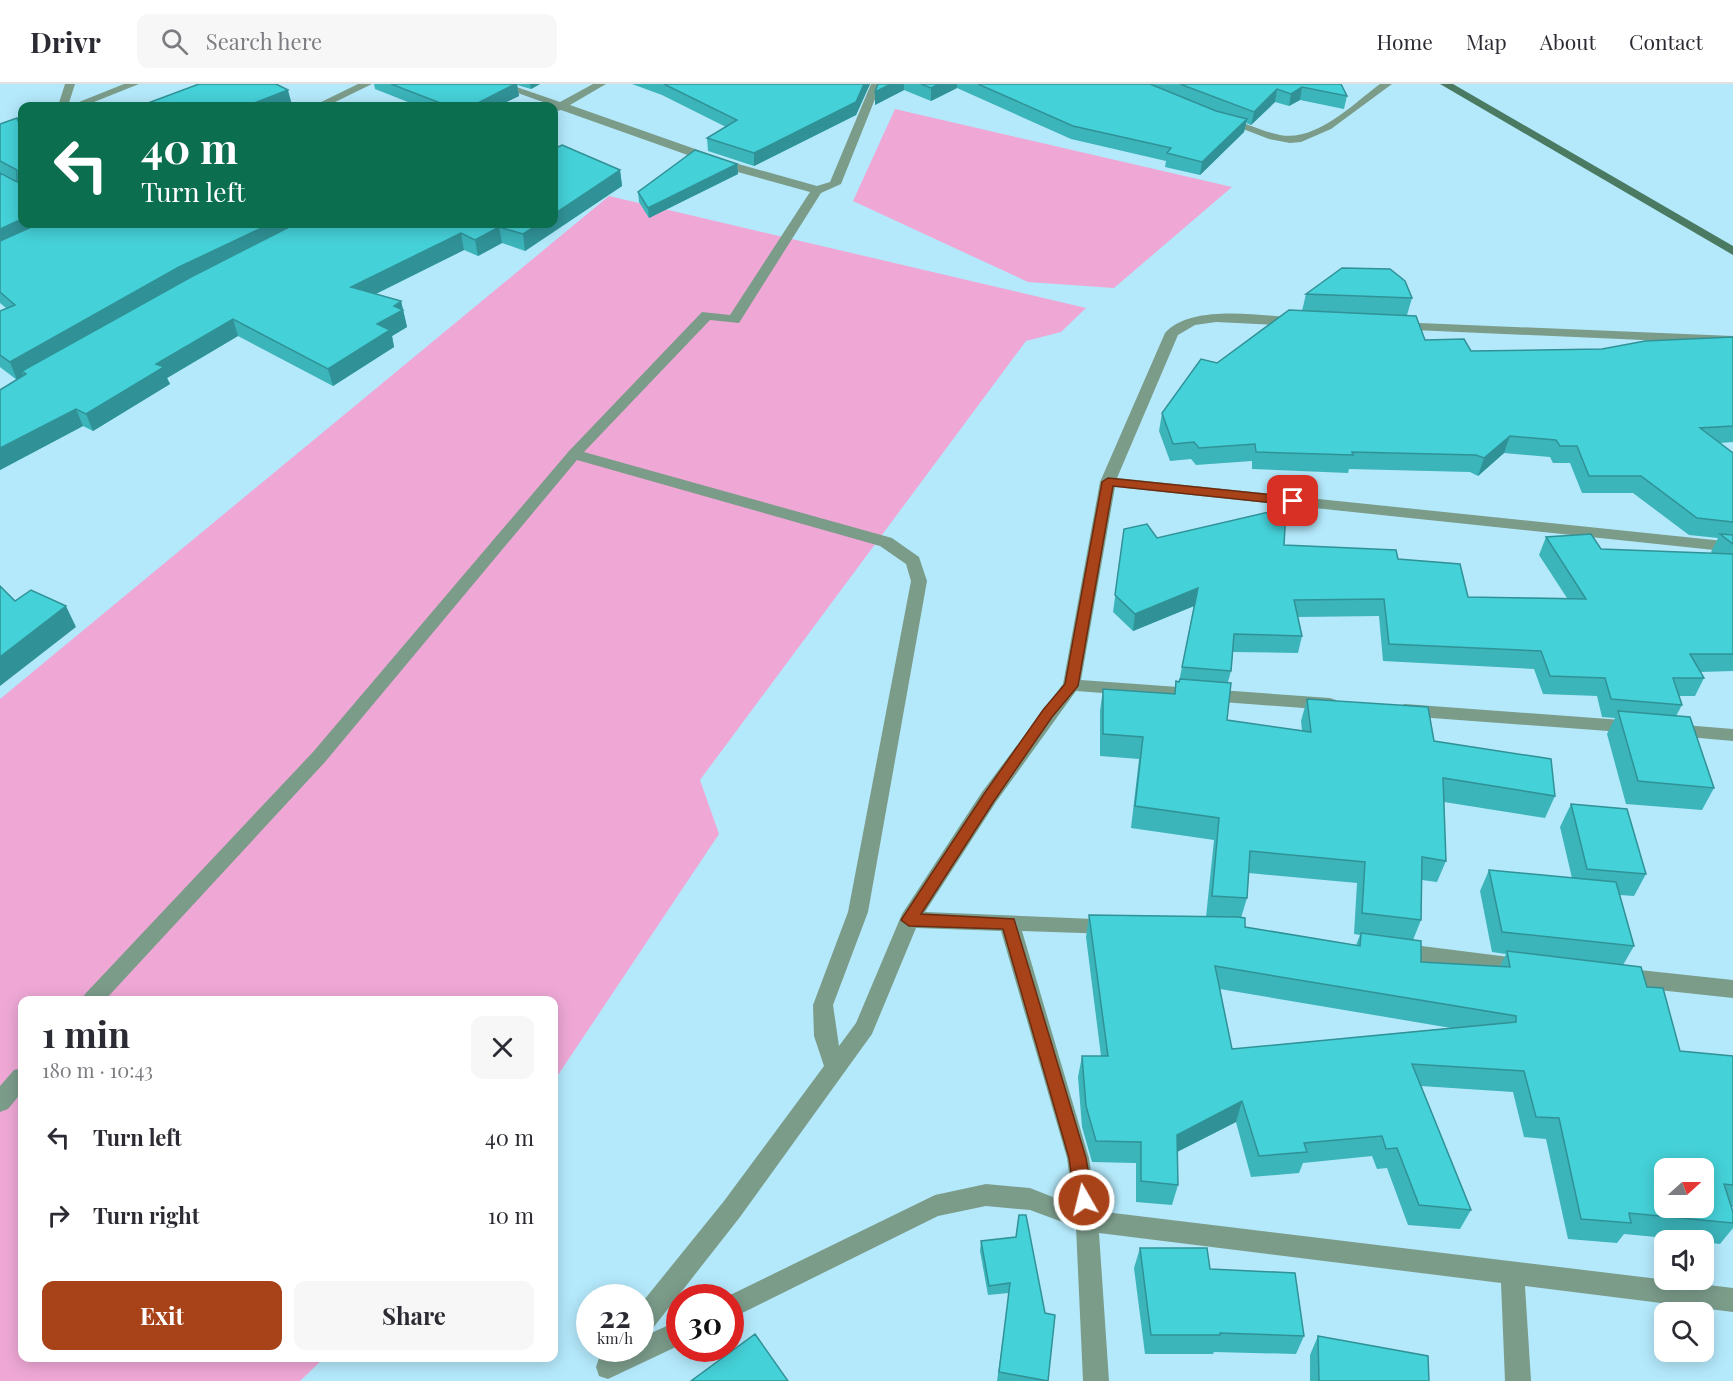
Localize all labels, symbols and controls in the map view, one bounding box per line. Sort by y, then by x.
search box [137,14,557,68]
text: Drivr [30,23,101,60]
icon: search [158,25,191,58]
text: Search here [206,26,322,56]
text: Home [1377,27,1433,55]
text: Map [1466,27,1507,55]
text: About [1540,27,1596,55]
text: Contact [1629,27,1703,55]
text: 40 m [141,119,238,175]
icon: left [42,126,120,204]
text: Turn left [141,173,245,209]
pin [1267,475,1318,526]
icon: arrive [1276,484,1309,517]
text: 1 min [42,1009,130,1057]
button: close [471,1016,534,1079]
text: 180 m · 10:43 [42,1056,153,1083]
icon: left [42,1121,75,1154]
text: Turn left [93,1122,182,1152]
text: 40 m [485,1122,534,1152]
north arrow [1654,1158,1714,1218]
map controls [1654,1158,1714,1362]
position arrow [1052,1168,1116,1232]
icon: right [42,1199,75,1232]
text: Turn right [93,1200,199,1230]
text: 10 m [488,1200,534,1230]
button: sound [1654,1230,1714,1290]
button: Exit [42,1281,282,1350]
button: Share [294,1281,534,1350]
speed limit sign: 30 [666,1284,744,1362]
text: 22 [599,1296,631,1336]
button: search [1654,1302,1714,1362]
text: km/h [597,1328,633,1348]

